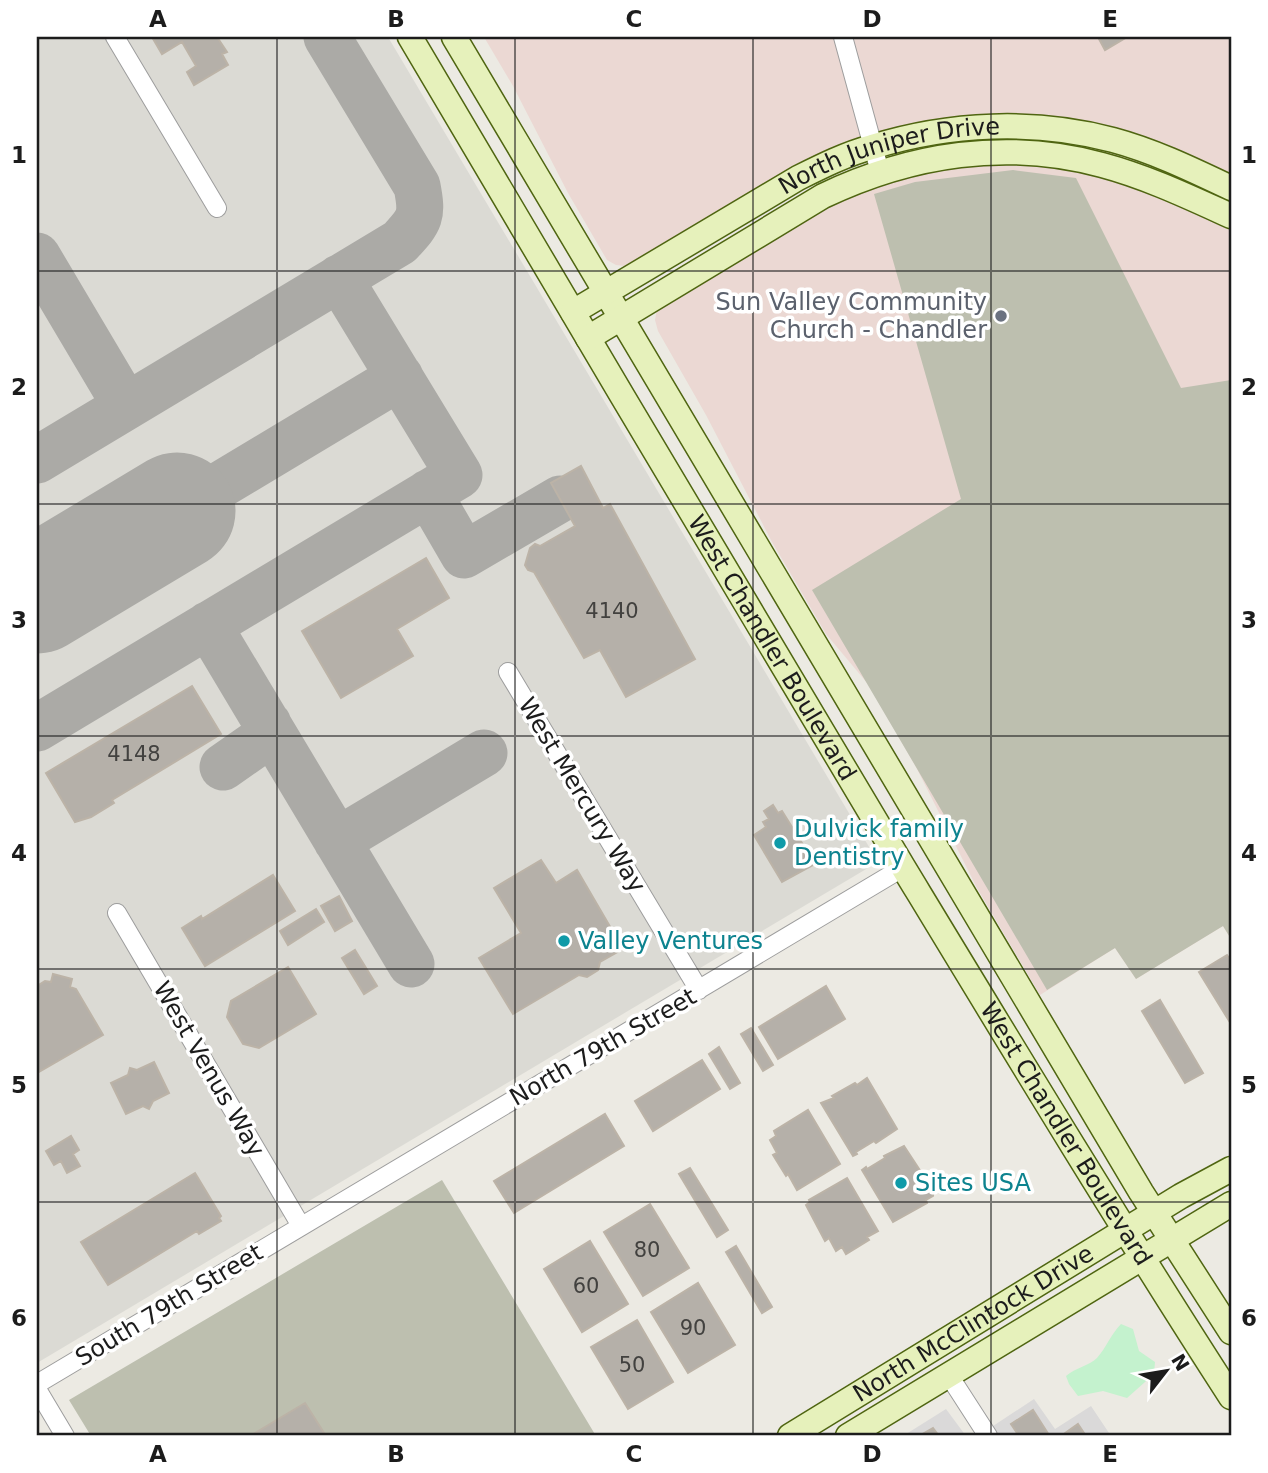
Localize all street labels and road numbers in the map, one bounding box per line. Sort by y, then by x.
street label: North Juniper Drive [774,112,1000,200]
street label: West Chandler Boulevard [682,510,862,786]
street label: West Mercury Way [513,692,651,898]
street label: West Venus Way [147,976,271,1162]
street label: North 79th Street [505,982,701,1112]
street label: West Chandler Boulevard [974,997,1158,1271]
street label: South 79th Street [70,1238,268,1372]
street label: North McClintock Drive [848,1239,1099,1408]

